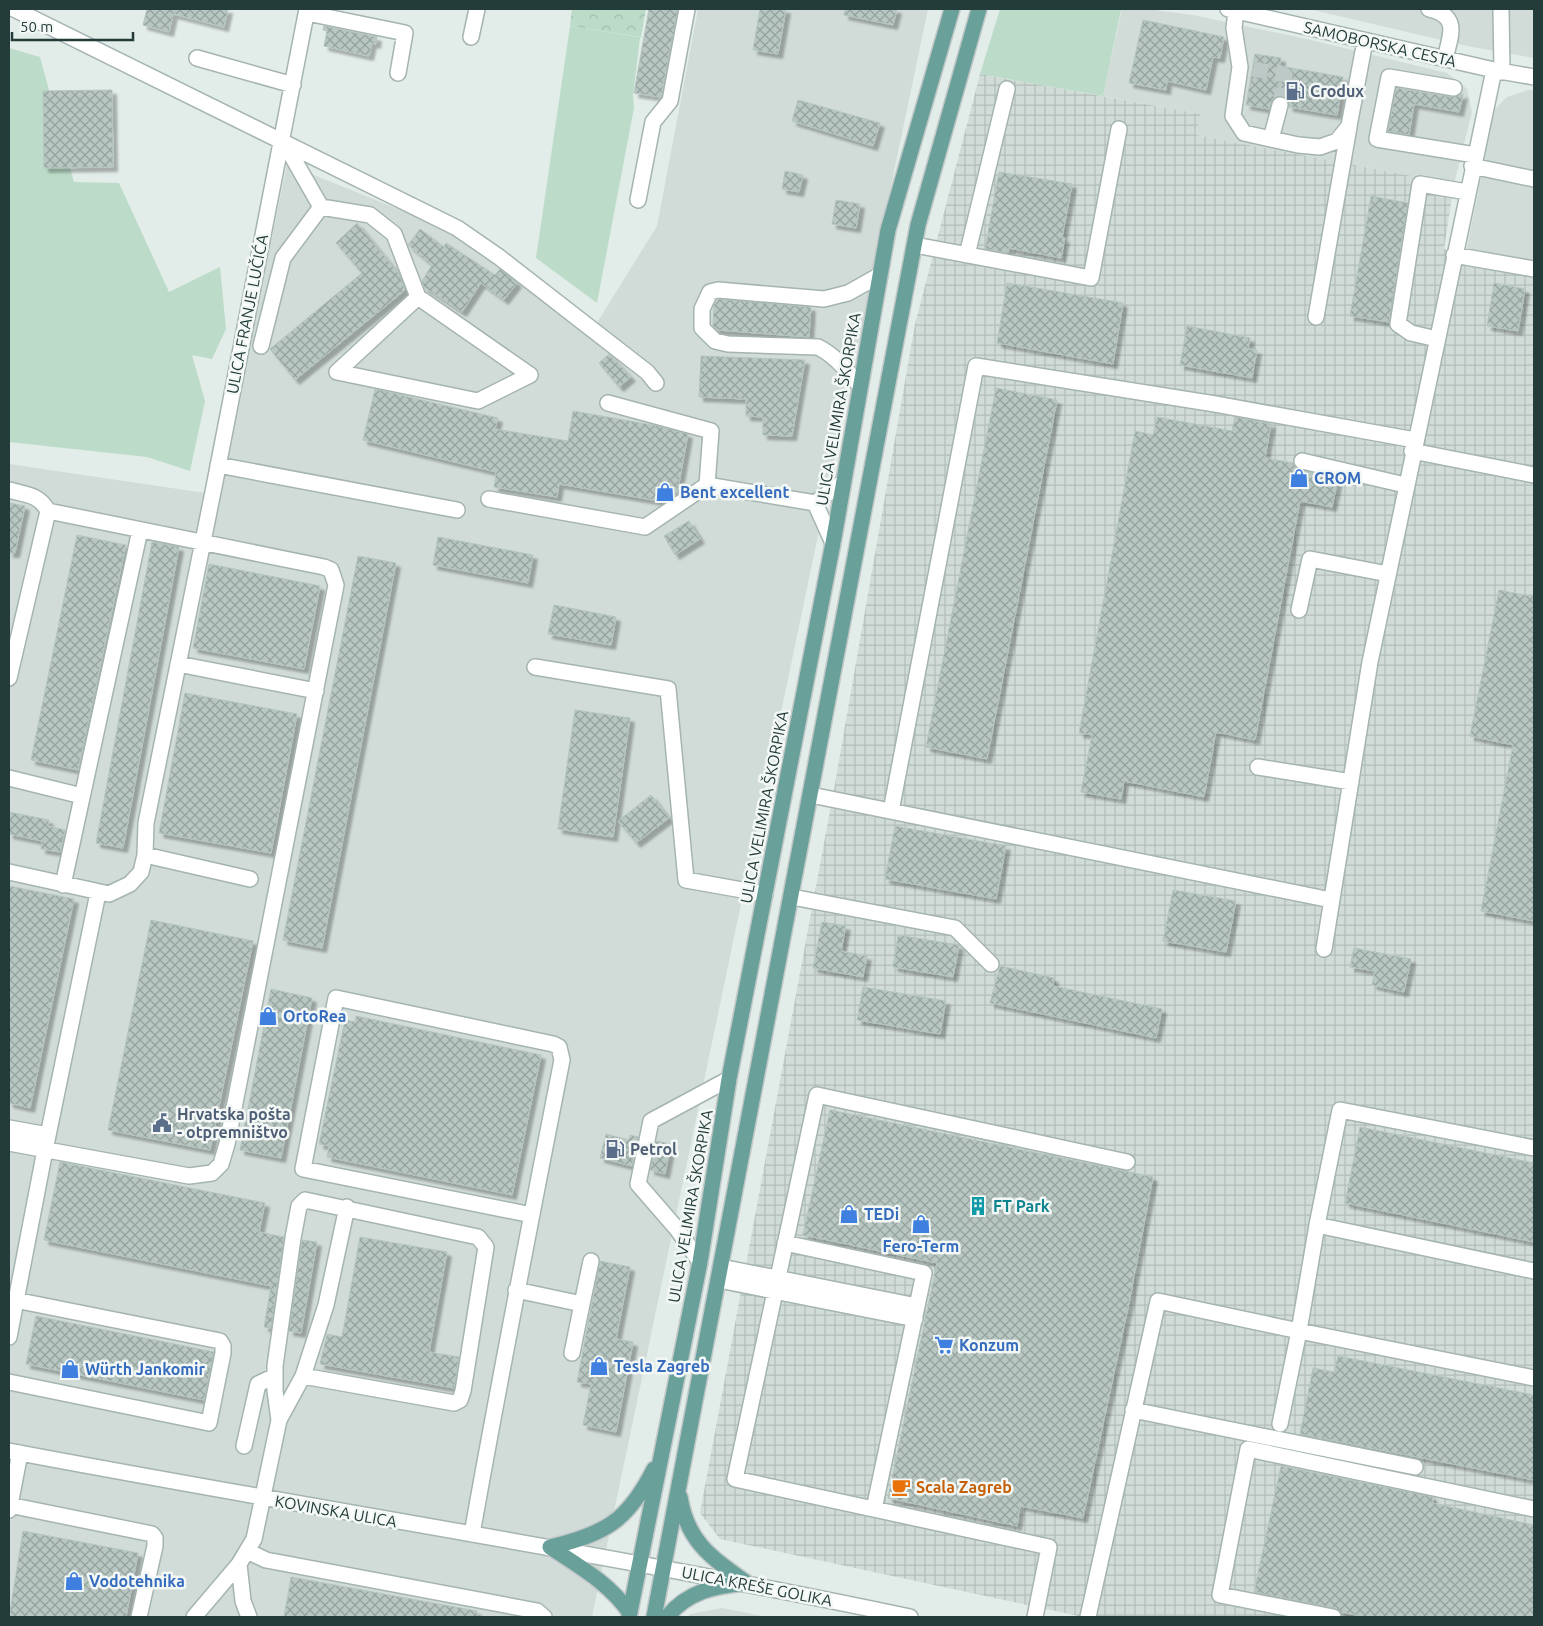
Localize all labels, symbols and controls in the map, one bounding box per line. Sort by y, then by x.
scale bar [12,10,134,42]
text: 50 m [20,18,53,35]
street label: SAMOBORSKA CESTA [1302,18,1459,70]
fuel station icon: Crodux [1284,80,1306,102]
place label: Crodux [1310,82,1364,100]
street label: ULICA FRANJE LUČIĆA [222,232,271,395]
street label: ULICA VELIMIRA ŠKORPIKA [811,310,864,507]
shop icon: CROM [1288,467,1310,489]
place label: CROM [1314,469,1361,487]
shop icon: Bent excellent [654,481,676,503]
place label: Bent excellent [680,483,789,501]
street label: ULICA VELIMIRA ŠKORPIKA [736,708,792,905]
shop icon: OrtoRea [257,1005,279,1027]
place label: OrtoRea [283,1007,347,1025]
place label: Hrvatska pošta - otpremništvo [177,1105,291,1141]
street label: ULICA VELIMIRA ŠKORPIKA [663,1107,716,1304]
public building icon: Hrvatska pošta - otpremništvo [151,1112,173,1134]
fuel station icon: Petrol [604,1138,626,1160]
place label: Petrol [630,1140,677,1158]
building icon: FT Park [967,1195,989,1217]
place label: FT Park [993,1197,1050,1215]
shop icon: TEDi [838,1203,860,1225]
place label: TEDi [864,1205,899,1223]
shop icon: Fero-Term [910,1213,932,1235]
place label: Fero-Term [883,1237,959,1255]
supermarket icon: Konzum [933,1334,955,1356]
place label: Konzum [959,1336,1019,1354]
shop icon: Tesla Zagreb [588,1355,610,1377]
place label: Tesla Zagreb [614,1357,710,1375]
shop icon: Würth Jankomir [59,1358,81,1380]
place label: Würth Jankomir [85,1360,206,1378]
cafe icon: Scala Zagreb [890,1476,912,1498]
place label: Scala Zagreb [916,1478,1012,1496]
street label: KOVINSKA ULICA [274,1491,399,1531]
street label: ULICA KREŠE GOLIKA [680,1562,835,1610]
shop icon: Vodotehnika [63,1570,85,1592]
place label: Vodotehnika [89,1572,185,1590]

